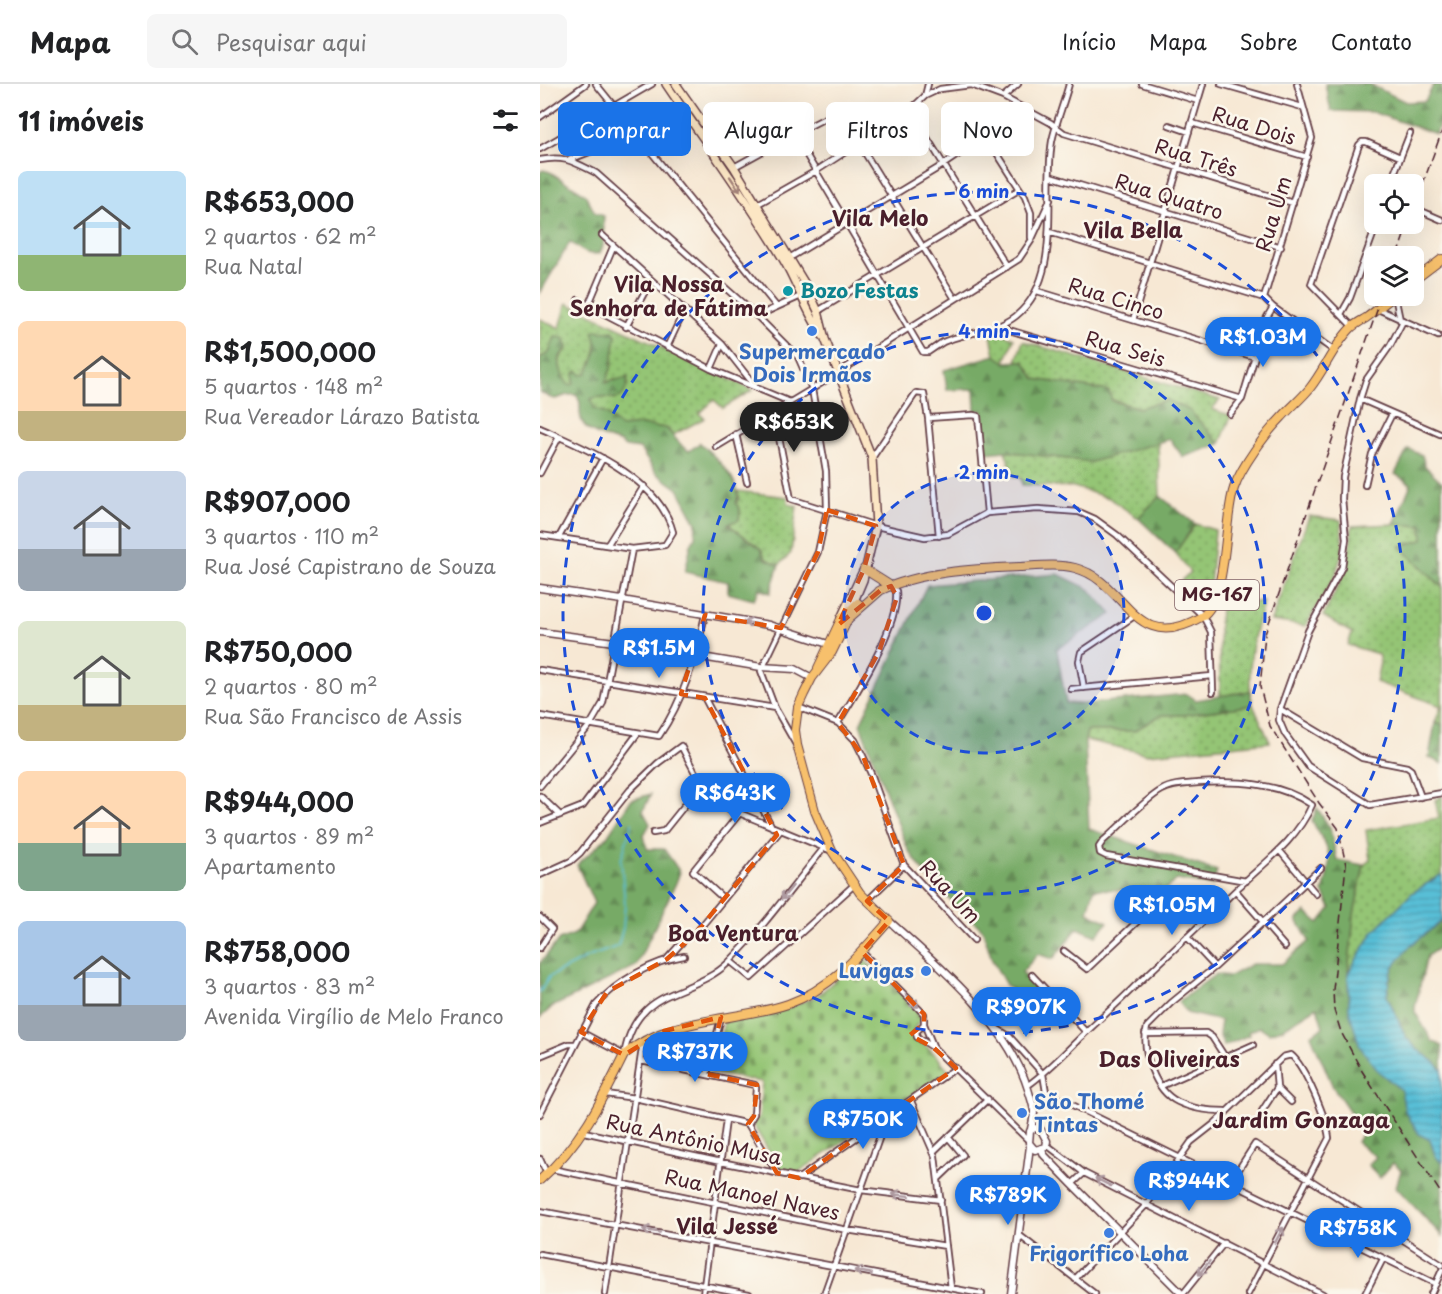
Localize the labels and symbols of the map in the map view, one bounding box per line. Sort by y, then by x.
street label: Rua Dois [1209,98,1300,152]
street label: Rua Três [1151,130,1241,184]
street label: Rua Quatro [1111,165,1227,227]
street label: Rua Um [1247,172,1299,255]
one-way arrow [729,175,741,192]
text: 6 min [959,177,1009,204]
district label: Vila Melo [832,201,928,233]
district label: Vila Bella [1083,213,1183,245]
district label: Vila Nossa Senhora de Fátima [570,267,769,323]
street label: Rua Cinco [1065,269,1168,327]
place label: Bozo Festas [800,275,919,305]
marker: Bozo Festas [781,284,795,298]
text: 4 min [958,317,1010,344]
pin: R$1.03M [1208,317,1318,368]
street label: Rua Seis [1082,322,1169,374]
marker: Supermercado Dois Irmãos [805,324,819,338]
place label: Supermercado Dois Irmãos [739,336,885,389]
pin: R$653K [745,402,843,453]
text: 2 min [959,458,1009,485]
road number: MG-167 [1175,580,1259,610]
centre of rings [974,603,994,623]
one-way arrow [742,617,762,628]
pin: R$1.5M [610,628,708,679]
pin: R$643K [686,773,784,824]
street label: Rua Um [913,853,988,930]
one-way arrow [781,885,794,901]
pin: R$1.05M [1117,885,1227,936]
district label: Boa Ventura [667,916,799,948]
place label: Luvigas [839,955,914,985]
marker: Luvigas [919,964,933,978]
pin: R$907K [977,987,1075,1038]
one-way arrow [904,994,919,1009]
pin: R$737K [646,1032,744,1083]
district label: Das Oliveiras [1098,1042,1240,1074]
place label: São Thomé Tintas [1034,1086,1144,1139]
pin: R$750K [814,1099,912,1150]
district label: Jardim Gonzaga [1212,1103,1390,1135]
street label: Rua Antônio Musa [603,1106,785,1172]
marker: São Thomé Tintas [1015,1106,1029,1120]
street label: Rua Manoel Naves [662,1161,842,1227]
pin: R$944K [1140,1161,1238,1212]
pin: R$789K [959,1175,1057,1226]
one-way arrow [1094,1175,1112,1187]
one-way arrow [891,1189,911,1200]
pin: R$758K [1309,1208,1407,1259]
district label: Vila Jessé [676,1209,778,1241]
one-way arrow [641,1226,661,1237]
marker: Frigorífico Loha [1102,1226,1116,1240]
one-way arrow [1273,1227,1285,1244]
place label: Frigorífico Loha [1029,1238,1189,1268]
one-way arrow [1197,1260,1210,1276]
one-way arrow [854,1266,873,1277]

